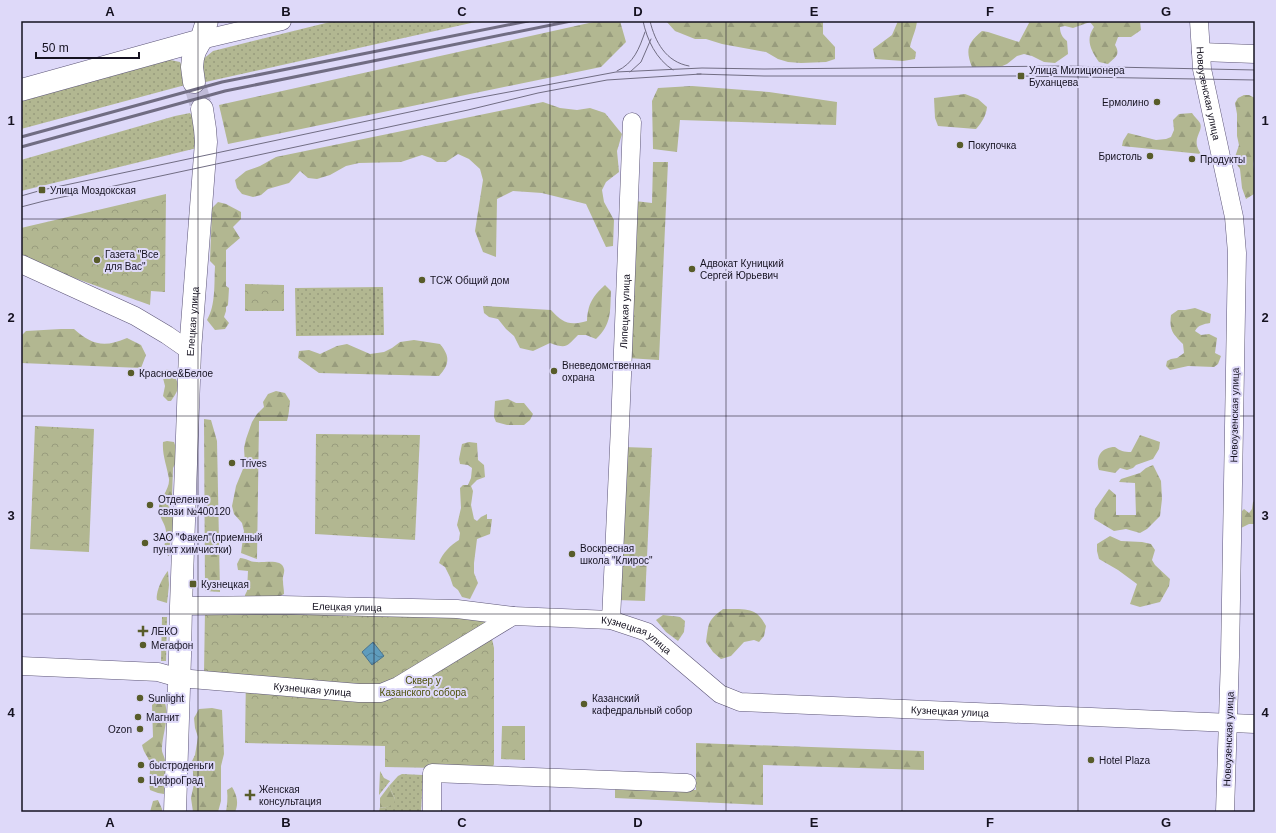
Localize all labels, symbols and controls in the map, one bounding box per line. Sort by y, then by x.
text: A [105,4,115,19]
text: B [281,4,291,19]
text: C [457,4,467,19]
text: D [633,4,643,19]
text: E [810,4,819,19]
text: F [986,4,994,19]
text: G [1161,4,1171,19]
scale bar [36,34,139,60]
text: 50 m [42,41,69,55]
street label: Новоузенская улица [1195,46,1222,141]
place label: Улица Милиционера Буханцева [1029,65,1125,88]
marker: Улица Милиционера Буханцева [1016,71,1026,81]
place label: Ермолино [1102,97,1149,108]
marker: Ермолино [1152,97,1162,107]
text: 1 [7,113,15,128]
text: 1 [1261,113,1269,128]
marker: Покупочка [955,140,965,150]
place label: Покупочка [968,140,1017,151]
place label: Бристоль [1098,151,1142,162]
marker: Бристоль [1145,151,1155,161]
marker: Продукты [1187,154,1197,164]
place label: Продукты [1200,154,1245,165]
marker: Улица Моздокская [37,185,47,195]
place label: Улица Моздокская [50,185,136,196]
place label: Газета "Все для Вас" [105,249,159,272]
marker: Газета "Все для Вас" [92,255,102,265]
place label: Адвокат Куницкий Сергей Юрьевич [700,258,784,281]
marker: Адвокат Куницкий Сергей Юрьевич [687,264,697,274]
street label: Липецкая улица [618,273,632,349]
marker: ТСЖ Общий дом [417,275,427,285]
place label: ТСЖ Общий дом [430,275,509,286]
street label: Елецкая улица [185,286,201,356]
text: 2 [7,310,15,325]
text: 2 [1261,310,1269,325]
place label: Вневедомственная охрана [562,360,651,383]
marker: Вневедомственная охрана [549,366,559,376]
street label: Новоузенская улица [1228,367,1241,463]
marker: Красное&Белое [126,368,136,378]
place label: Красное&Белое [139,368,214,379]
marker: Trives [227,458,237,468]
place label: Trives [240,458,267,469]
place label: Отделение связи №400120 [158,494,231,517]
marker: Отделение связи №400120 [145,500,155,510]
text: 3 [7,508,15,523]
text: 3 [1261,508,1269,523]
place label: ЗАО "Факел"(приемный пункт химчистки) [153,532,263,555]
marker: ЗАО "Факел"(приемный пункт химчистки) [140,538,150,548]
place label: Воскресная школа "Клирос" [580,543,653,566]
marker: Воскресная школа "Клирос" [567,549,577,559]
marker: Кузнецкая [188,579,198,589]
place label: Кузнецкая [201,579,249,590]
street label: Елецкая улица [312,601,382,613]
street label: Кузнецкая улица [601,615,674,657]
marker: ЛЕКО [138,626,148,636]
place label: ЛЕКО [151,626,178,637]
marker: Мегафон [138,640,148,650]
place label: Мегафон [151,640,193,651]
park label: Сквер у Казанского собора [380,675,467,698]
street label: Кузнецкая улица [273,681,352,698]
street label: Новоузенская улица [1221,691,1236,787]
marker: Sunlight [135,693,145,703]
place label: Sunlight [148,693,184,704]
place label: Казанский кафедральный собор [592,693,693,716]
marker: Казанский кафедральный собор [579,699,589,709]
street label: Кузнецкая улица [911,704,990,719]
text: 4 [7,705,15,720]
text: 4 [1261,705,1269,720]
marker: Магнит [133,712,143,722]
place label: Магнит [146,712,180,723]
place label: Ozon [108,724,132,735]
marker: Ozon [135,724,145,734]
marker: Hotel Plaza [1086,755,1096,765]
place label: Hotel Plaza [1099,755,1151,766]
marker: быстроденьги [136,760,146,770]
place label: быстроденьги [149,760,214,771]
marker: ЦифроГрад [136,775,146,785]
place label: ЦифроГрад [149,775,203,786]
place label: Женская консультация [259,784,321,807]
marker: Женская консультация [244,789,256,801]
text: A [105,815,115,830]
text: B [281,815,291,830]
text: C [457,815,467,830]
text: D [633,815,643,830]
text: E [810,815,819,830]
text: F [986,815,994,830]
text: G [1161,815,1171,830]

